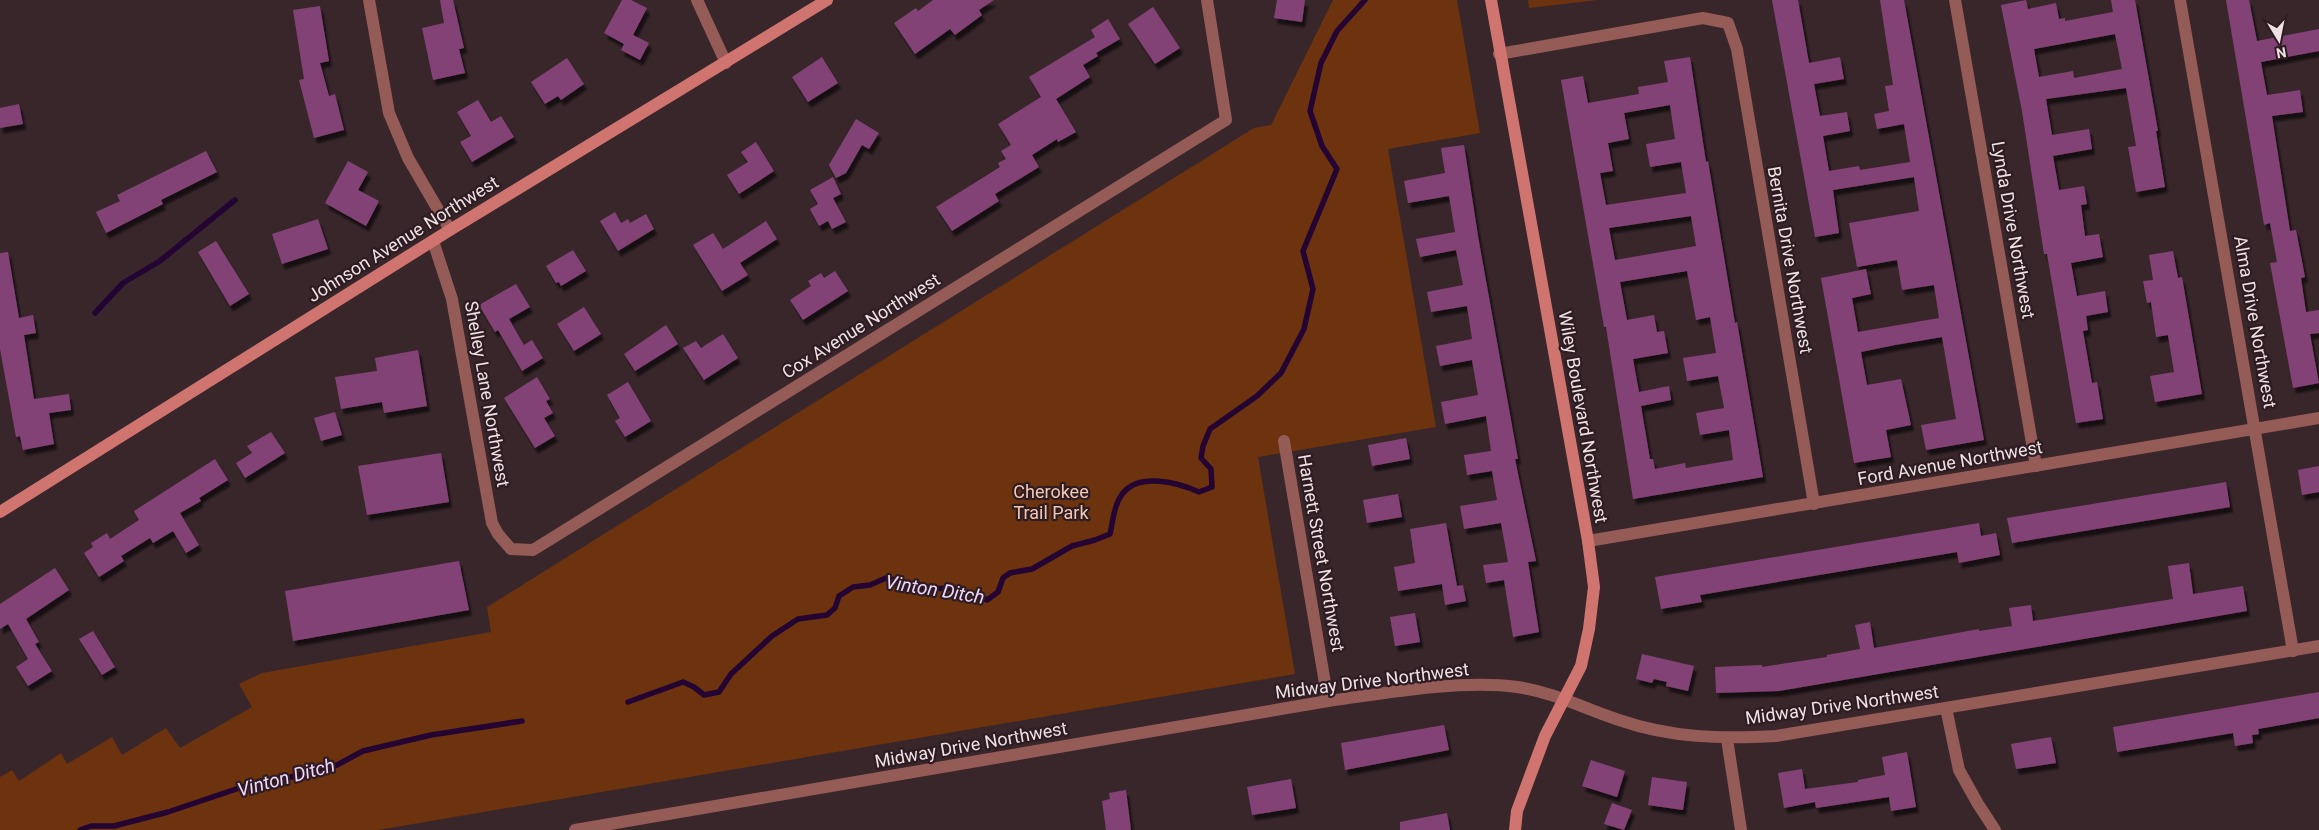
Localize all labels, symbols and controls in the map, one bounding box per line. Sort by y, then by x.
north arrow [2254,15,2304,65]
text: N [2275,44,2288,62]
street label: Lynda Drive Northwest [1988,139,2039,320]
street label: Bernita Drive Northwest [1764,165,1817,355]
street label: Johnson Avenue Northwest [303,171,502,306]
street label: Alma Drive Northwest [2230,234,2281,410]
street label: Cox Avenue Northwest [778,268,944,383]
street label: Shelley Lane Northwest [461,299,514,489]
street label: Wiley Boulevard Northwest [1554,309,1613,525]
street label: Ford Avenue Northwest [1856,436,2044,489]
street label: Harnett Street Northwest [1294,453,1349,653]
park label: Cherokee Trail Park [1013,481,1089,523]
water label: Vinton Ditch [884,570,986,609]
street label: Midway Drive Northwest [1274,658,1470,703]
street label: Midway Drive Northwest [1744,681,1940,728]
street label: Midway Drive Northwest [873,717,1069,772]
water label: Vinton Ditch [235,753,337,802]

